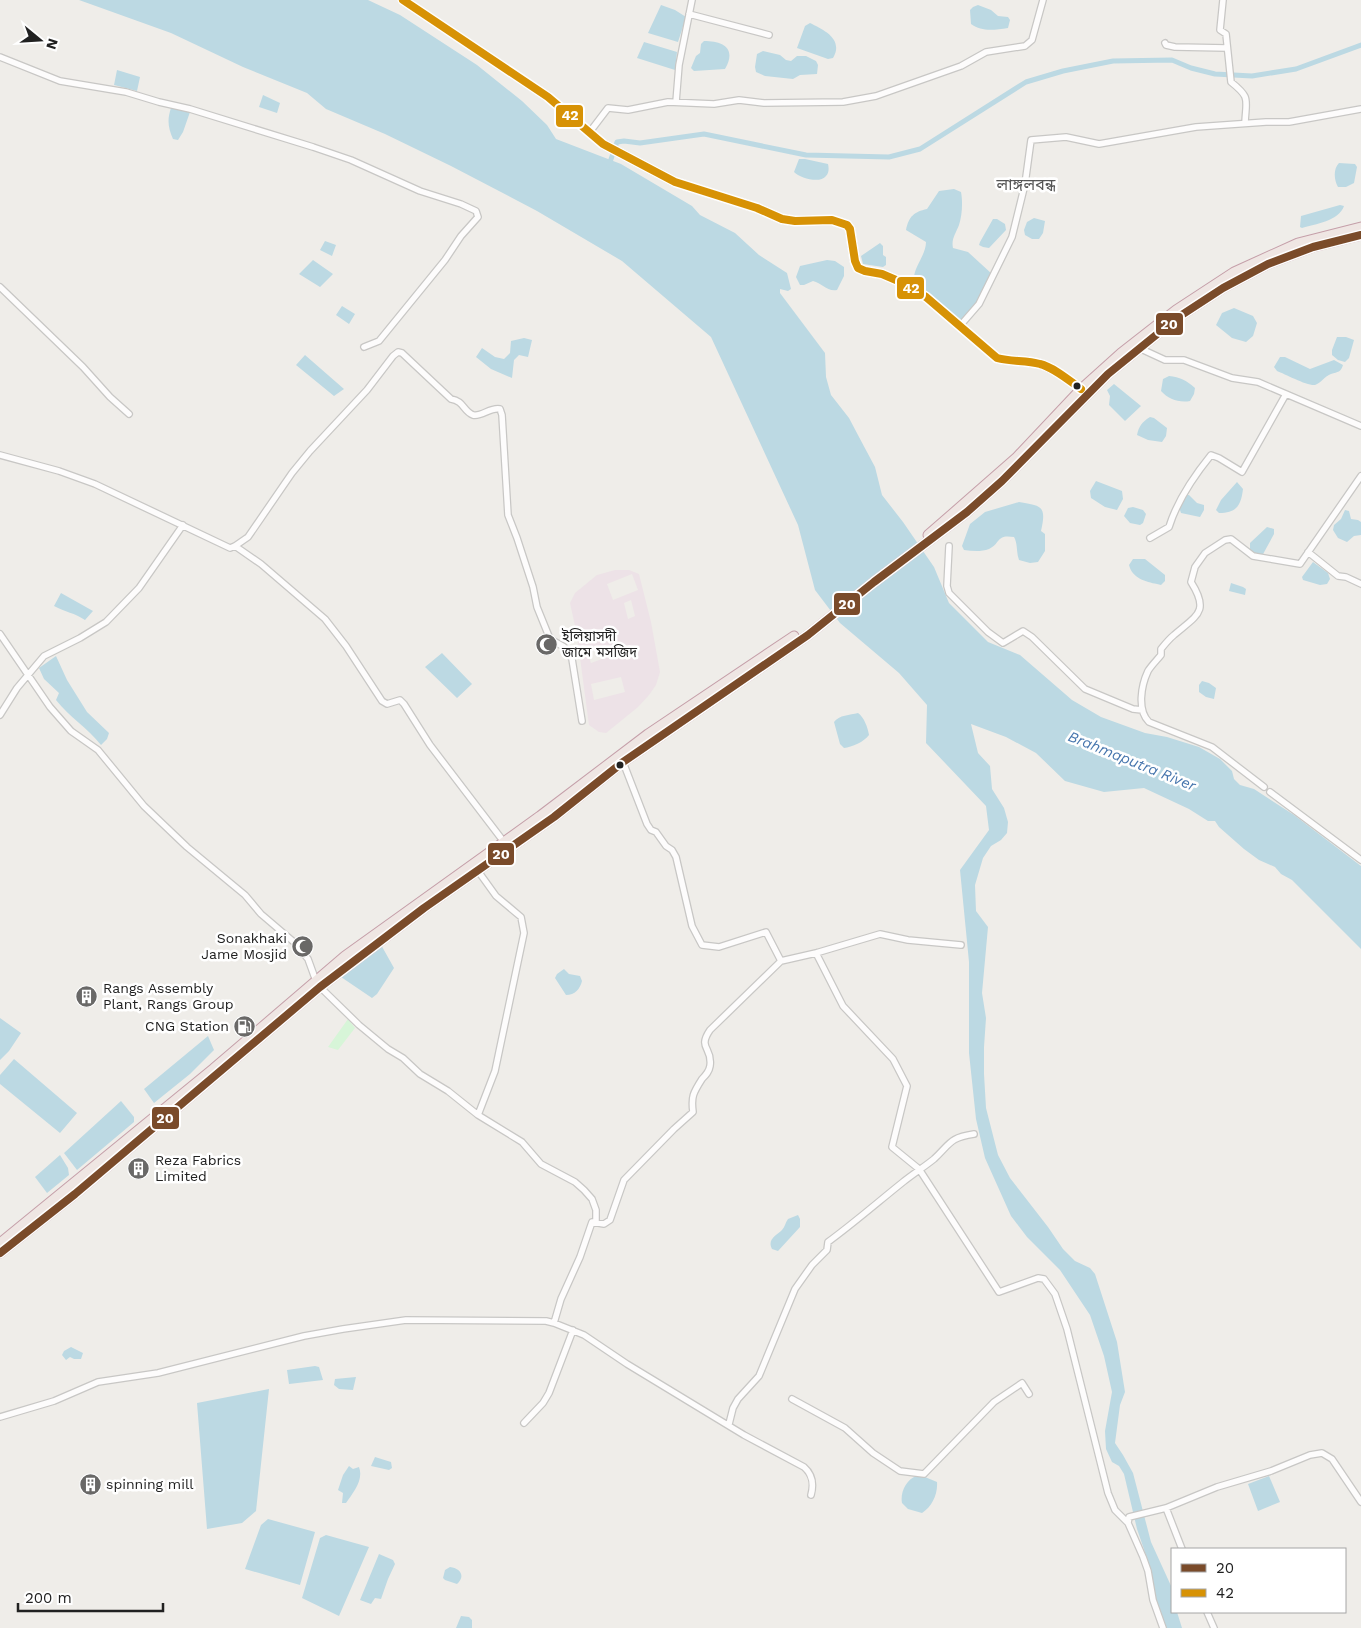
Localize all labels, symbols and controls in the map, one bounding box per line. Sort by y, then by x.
north arrow [15,15,65,65]
text: N [43,37,62,51]
line badge: 42 [555,104,584,128]
text: 42 [561,107,579,123]
district label: লাঙ্গলবন্ধ [996,175,1056,194]
line badge: 42 [896,276,925,300]
text: 42 [902,280,920,296]
line badge: 20 [1155,312,1184,336]
text: 20 [1160,316,1178,332]
unlabelled marker [1072,381,1082,391]
line badge: 20 [833,592,861,616]
text: 20 [838,596,856,612]
place label: ইলিয়াসদী জামে মসজিদ [561,628,637,660]
mosque icon: ইলিয়াসদী জামে মসজিদ [534,632,558,656]
water label: Brahmaputra River [1066,727,1200,795]
unlabelled marker [615,760,625,770]
line badge: 20 [487,842,515,866]
text: 20 [492,846,510,862]
place label: Sonakhaki Jame Mosjid [201,930,287,962]
mosque icon: Sonakhaki Jame Mosjid [291,934,315,958]
place label: Rangs Assembly Plant, Rangs Group [103,980,234,1012]
building icon: Rangs Assembly Plant, Rangs Group [75,984,99,1008]
fuel station icon: CNG Station [233,1014,257,1038]
place label: CNG Station [145,1018,229,1034]
line badge: 20 [151,1106,180,1130]
text: 20 [156,1110,174,1126]
place label: Reza Fabrics Limited [155,1152,241,1184]
building icon: Reza Fabrics Limited [127,1156,151,1180]
building icon: spinning mill [78,1472,102,1496]
place label: spinning mill [106,1476,194,1492]
legend [1171,1548,1346,1613]
text: 20 [1216,1559,1234,1577]
scale bar [18,1580,162,1612]
text: 42 [1216,1584,1234,1602]
text: 200 m [25,1589,72,1607]

